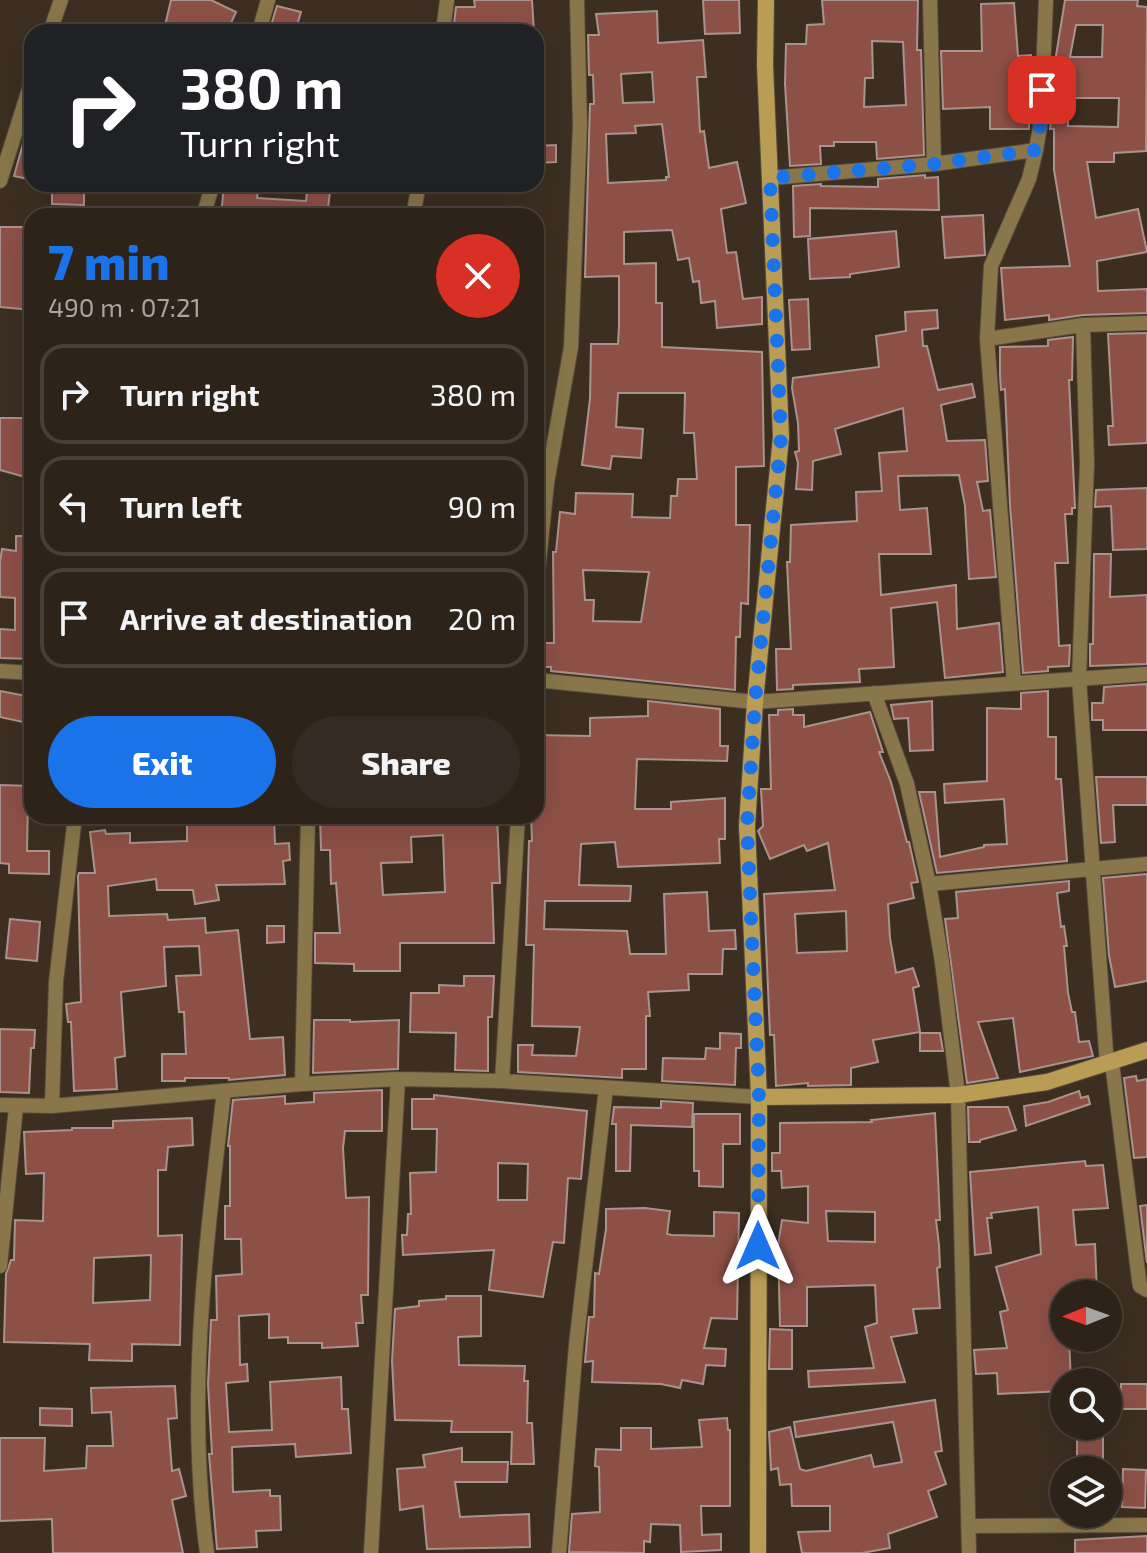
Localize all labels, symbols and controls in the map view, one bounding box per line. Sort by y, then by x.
text: 380 m [180,53,343,120]
icon: right [48,56,152,160]
pin [1008,56,1076,124]
icon: arrive [1020,68,1064,112]
text: Turn right [180,121,340,164]
text: 7 min [48,232,170,290]
button: close [436,234,520,318]
text: 490 m · 07:21 [48,291,201,322]
icon: right [52,372,96,416]
text: Turn right [120,376,260,412]
text: 380 m [430,376,516,412]
icon: left [52,484,96,528]
text: Turn left [120,488,242,524]
text: 90 m [448,488,516,524]
icon: arrive [52,596,96,640]
text: Arrive at destination [120,600,412,636]
text: 20 m [448,600,516,636]
button: Exit [48,716,276,808]
button: Share [292,716,520,808]
position arrow [716,1204,800,1288]
north arrow [1050,1280,1122,1352]
map controls [1050,1280,1122,1528]
button: search [1050,1368,1122,1440]
button: layers [1050,1456,1122,1528]

